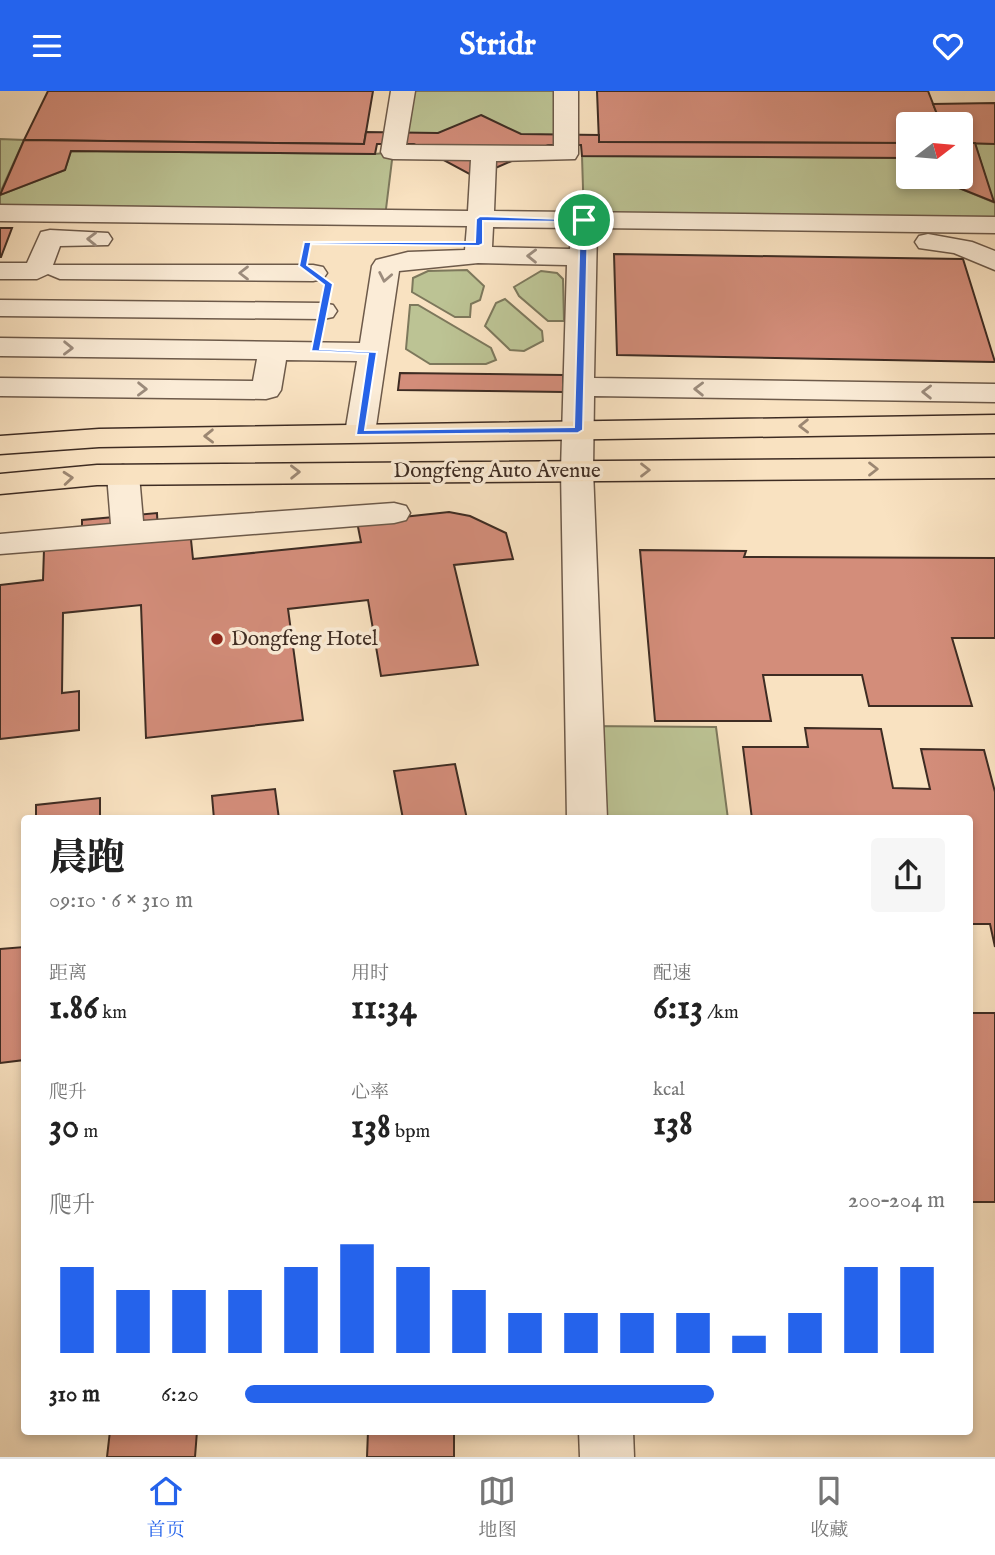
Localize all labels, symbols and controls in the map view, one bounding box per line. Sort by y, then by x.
text: Stridr [459,25,536,66]
icon: menu [28,27,66,65]
icon: heart [929,27,967,65]
north arrow [896,112,973,189]
map controls [896,112,973,189]
pin [554,190,614,250]
icon: arrive [565,201,603,239]
one-way arrow [86,231,97,246]
one-way arrow [526,248,537,264]
one-way arrow [239,265,249,281]
one-way arrow [378,271,393,283]
one-way arrow [63,340,74,356]
one-way arrow [136,381,147,396]
one-way arrow [694,381,704,397]
one-way arrow [921,384,932,400]
one-way arrow [799,419,810,434]
one-way arrow [204,428,214,444]
street label: Dongfeng Auto Avenue [393,458,601,485]
one-way arrow [868,461,879,477]
one-way arrow [641,462,651,478]
one-way arrow [290,465,301,480]
one-way arrow [63,471,74,486]
place label: Dongfeng Hotel [231,626,378,653]
marker: Dongfeng Hotel [209,631,225,647]
text: 晨跑 [49,836,125,884]
button: share [871,838,945,912]
text: 09:10 · 6 × 310 m [49,886,193,915]
text: 距离 [49,962,87,986]
text: 用时 [351,962,389,986]
text: 配速 [653,962,691,986]
text: 1.86 [49,986,98,1031]
text: 11:34 [351,986,417,1031]
text: 6:13 [653,986,703,1031]
text: km [98,1001,127,1025]
text: /km [703,1001,739,1025]
text: kcal [653,1078,685,1102]
text: 爬升 [49,1081,87,1105]
text: 心率 [351,1081,389,1105]
text: 138 [653,1102,693,1147]
text: 30 [49,1105,79,1150]
text: 138 [351,1105,391,1150]
text: m [79,1120,98,1144]
text: bpm [391,1120,430,1144]
text: 200–204 m [848,1186,945,1215]
text: 爬升 [49,1191,95,1220]
text: 310 m [49,1380,100,1409]
text: 6:20 [161,1380,199,1409]
tab: 首页 [147,1472,185,1543]
tab: 地图 [478,1472,516,1543]
tab: 收藏 [810,1472,848,1543]

